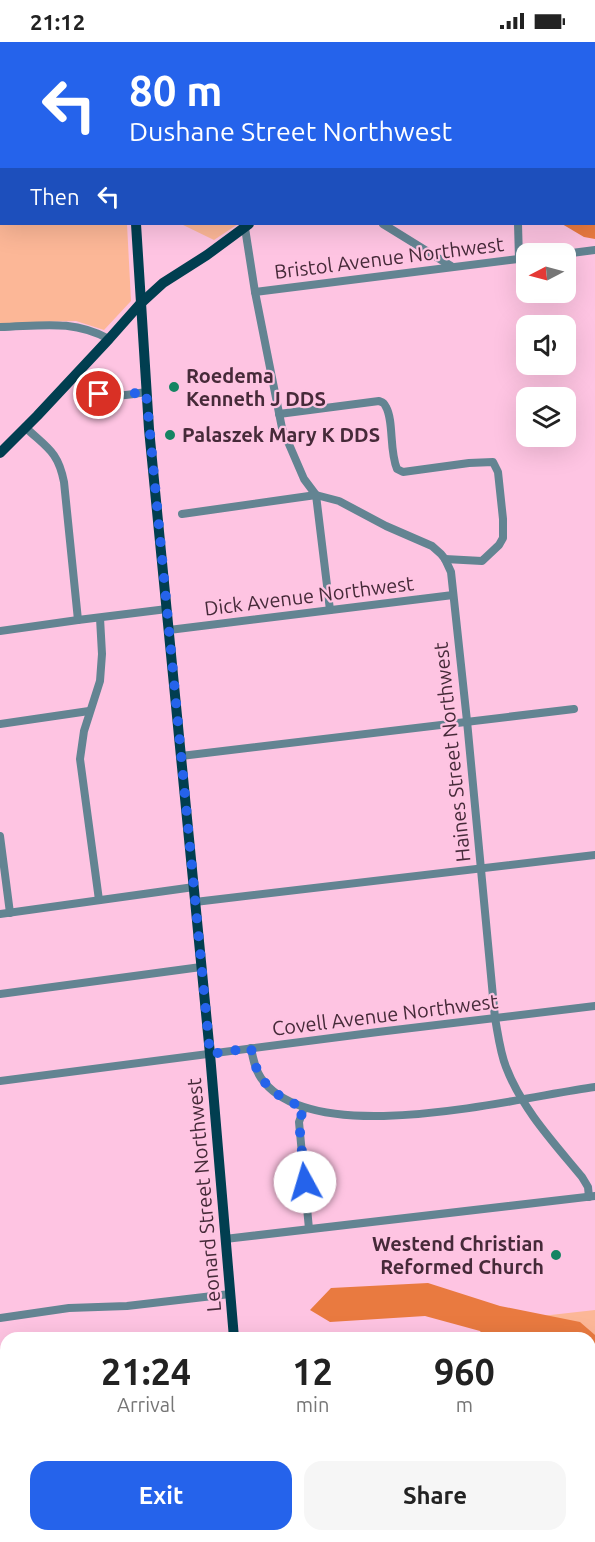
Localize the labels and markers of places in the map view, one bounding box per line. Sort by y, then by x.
place label: Roedema Kenneth J DDS [186,364,326,410]
pin [73,368,124,419]
marker: Roedema Kenneth J DDS [167,380,181,394]
place label: Palaszek Mary K DDS [182,423,380,446]
marker: Palaszek Mary K DDS [163,428,177,442]
place label: Westend Christian Reformed Church [372,1232,544,1278]
marker: Westend Christian Reformed Church [549,1248,563,1262]

